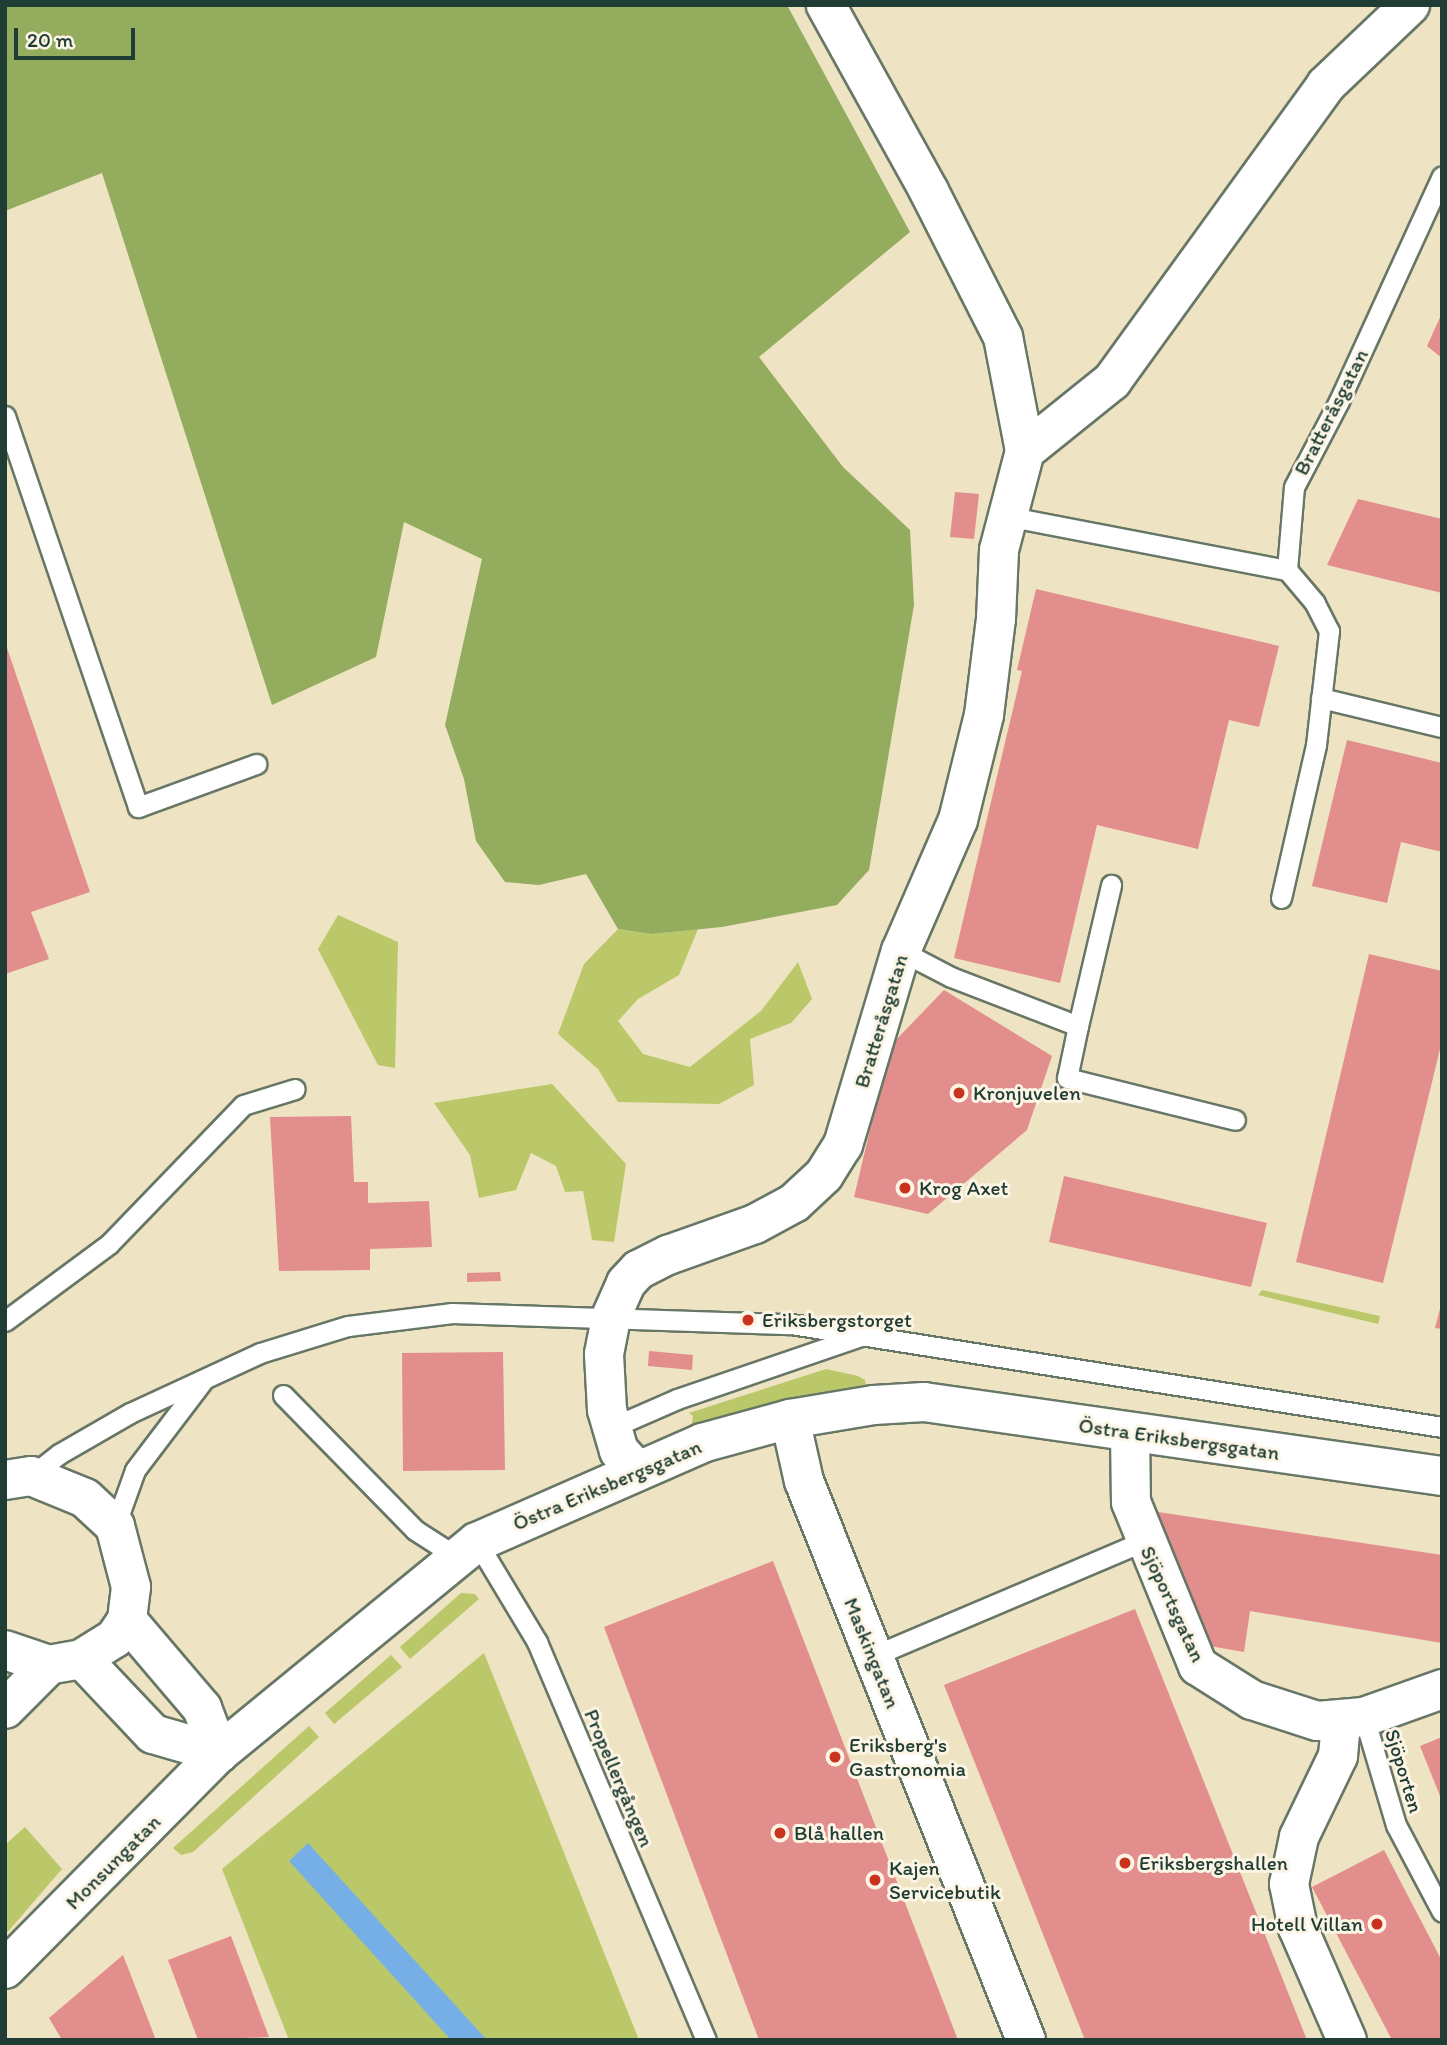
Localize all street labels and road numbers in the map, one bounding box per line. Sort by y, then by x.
street label: Bratteråsgatan [1288,345,1374,479]
street label: Bratteråsgatan [849,951,913,1091]
street label: Östra Eriksbergsgatan [1077,1412,1281,1466]
street label: Östra Eriksbergsgatan [509,1434,705,1536]
street label: Sjöportsgatan [1135,1542,1211,1666]
street label: Maskingatan [838,1594,906,1712]
street label: Propellergången [579,1705,659,1851]
street label: Sjöporten [1379,1726,1429,1816]
street label: Monsungatan [60,1809,166,1915]

